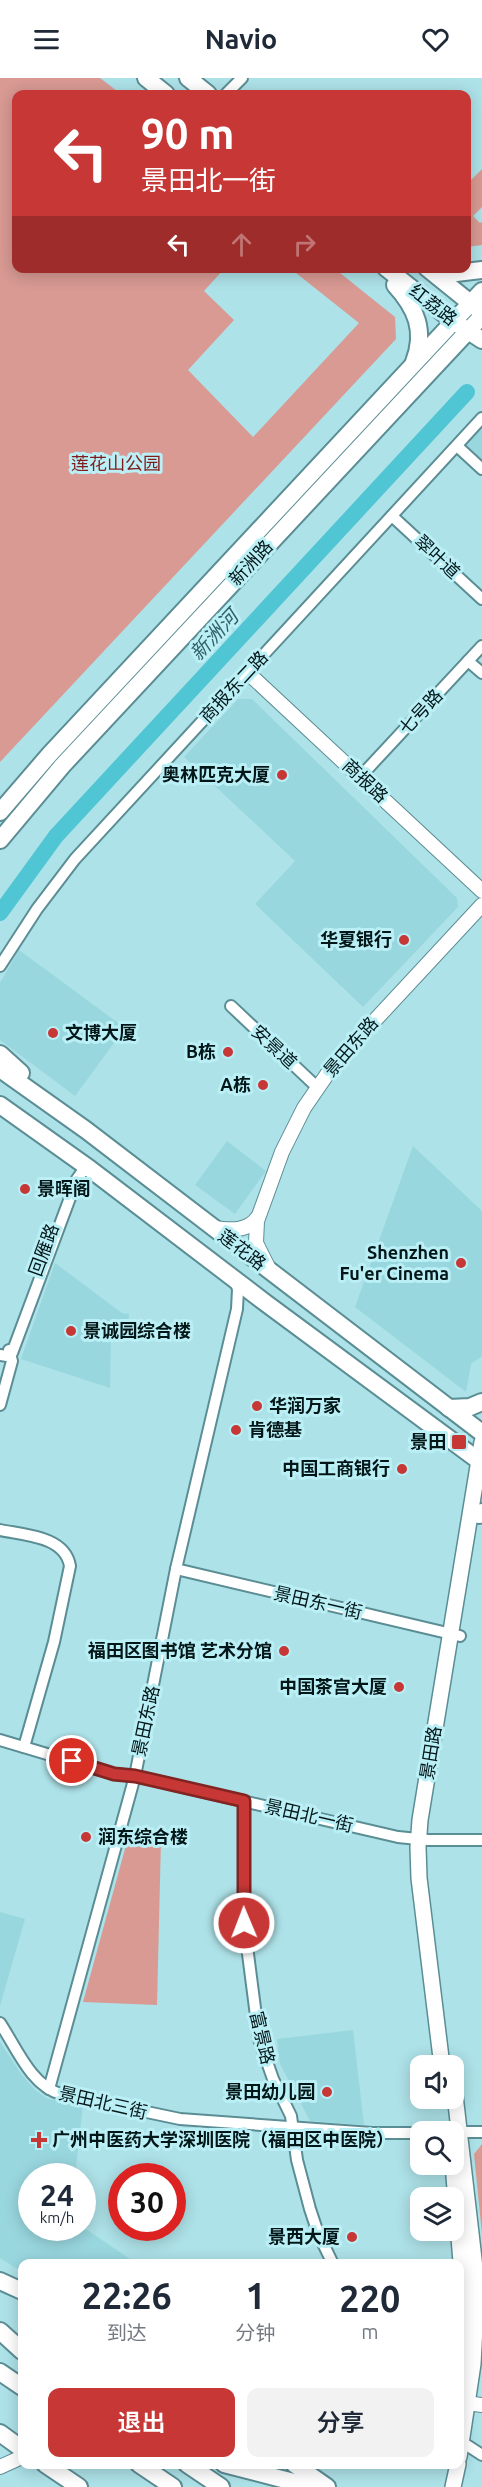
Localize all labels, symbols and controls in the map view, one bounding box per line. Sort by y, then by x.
icon: menu [30,23,63,56]
icon: heart [419,23,452,56]
text: Navio [205,24,277,54]
text: 90 m [141,110,235,157]
icon: left [42,114,120,192]
text: 景田北一街 [141,165,276,195]
icon: left [162,228,195,261]
icon: ahead [225,228,258,261]
icon: right [288,228,321,261]
street label: 红荔路 [406,280,461,329]
park label: 莲花山公园 [71,453,161,473]
street label: 翠叶道 [411,531,464,582]
street label: 新洲路 [225,536,276,589]
water label: 新洲河 [185,602,245,664]
street label: 商报东二路 [195,647,271,726]
street label: 七号路 [395,685,446,738]
street label: 商报路 [339,755,392,806]
place label: 奥林匹克大厦 [162,764,270,784]
marker: 奥林匹克大厦 [275,768,289,782]
place label: 华夏银行 [320,929,392,949]
marker: 华夏银行 [397,933,411,947]
street label: 景田东路 [319,1013,381,1080]
street label: 安景道 [248,1021,301,1072]
place label: 文博大厦 [65,1022,137,1042]
marker: 文博大厦 [46,1026,60,1040]
place label: B栋 [186,1041,216,1061]
marker: B栋 [221,1045,235,1059]
place label: A栋 [220,1074,251,1094]
marker: A栋 [256,1078,270,1092]
place label: 景晖阁 [37,1178,91,1198]
marker: 景晖阁 [18,1182,32,1196]
street label: 回雁路 [24,1221,62,1278]
street label: 莲花路 [215,1225,270,1273]
place label: Shenzhen Fu'er Cinema [340,1242,449,1283]
marker: Shenzhen Fu'er Cinema [454,1256,468,1270]
place label: 景诚园综合楼 [83,1320,191,1340]
marker: 景诚园综合楼 [64,1324,78,1338]
place label: 华润万家 [269,1395,341,1415]
marker: 华润万家 [250,1399,264,1413]
place label: 肯德基 [248,1419,302,1439]
marker: 肯德基 [229,1423,243,1437]
place label: 景田 [410,1431,446,1451]
marker: 景田 [450,1433,468,1451]
place label: 中国工商银行 [282,1458,390,1478]
marker: 中国工商银行 [395,1462,409,1476]
street label: 景田东一街 [272,1582,364,1622]
place label: 福田区图书馆 艺术分馆 [88,1640,272,1660]
marker: 福田区图书馆 艺术分馆 [277,1644,291,1658]
place label: 中国茶宫大厦 [279,1676,387,1696]
marker: 中国茶宫大厦 [392,1680,406,1694]
street label: 景田东路 [128,1683,162,1758]
street label: 景田路 [416,1725,444,1781]
pin [46,1735,97,1786]
icon: arrive [55,1744,88,1777]
street label: 景田北一街 [263,1795,355,1835]
place label: 润东综合楼 [98,1826,188,1846]
marker: 润东综合楼 [79,1830,93,1844]
position arrow [212,1891,276,1955]
street label: 富景路 [247,2009,279,2066]
map controls [410,2055,464,2241]
button: sound [410,2055,464,2109]
place label: 景田幼儿园 [225,2081,315,2101]
street label: 景田北三街 [57,2082,149,2122]
marker: 景田幼儿园 [320,2085,334,2099]
button: search [410,2121,464,2175]
place label: 广州中医药大学深圳医院（福田区中医院） [52,2129,394,2149]
marker: 广州中医药大学深圳医院（福田区中医院） [30,2131,48,2149]
speed limit sign: 30 [108,2163,186,2241]
text: 24 [40,2178,74,2212]
button: layers [410,2187,464,2241]
text: km/h [40,2209,74,2226]
place label: 景西大厦 [268,2226,340,2246]
marker: 景西大厦 [345,2230,359,2244]
text: 22:26 [82,2275,172,2316]
text: 1 [245,2275,266,2316]
text: 220 [339,2278,400,2319]
text: m [361,2320,378,2343]
text: 到达 [107,2321,147,2344]
text: 分钟 [236,2321,276,2344]
button: 退出 [48,2388,235,2457]
button: 分享 [247,2388,434,2457]

